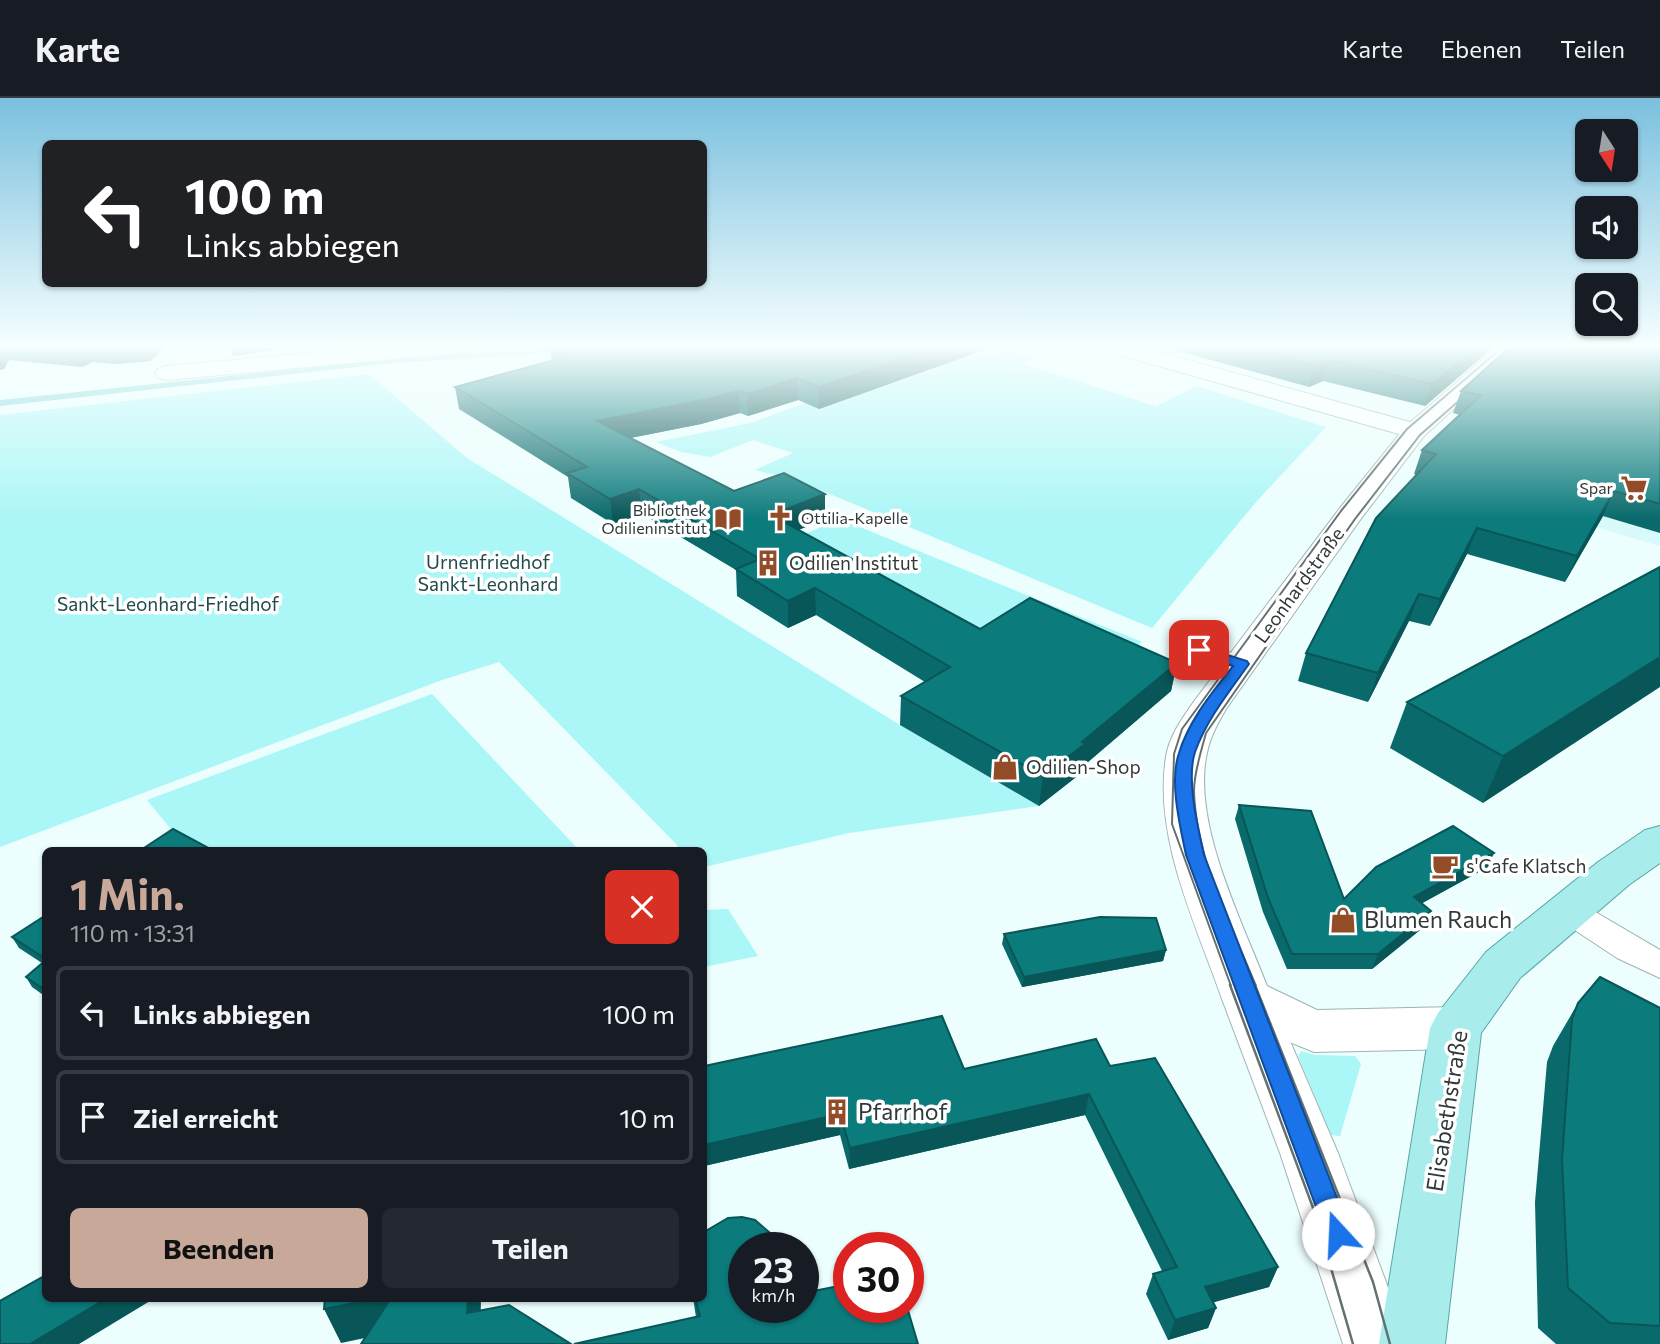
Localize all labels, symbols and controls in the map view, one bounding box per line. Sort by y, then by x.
text: Karte [35,28,120,69]
text: Karte [1342,34,1403,63]
text: Ebenen [1441,34,1522,63]
text: Teilen [1560,34,1625,63]
north arrow [1575,119,1638,182]
map controls [1575,119,1638,336]
text: 100 m [185,164,324,224]
icon: left [70,168,161,259]
button: sound [1575,196,1638,259]
text: Links abbiegen [185,224,400,264]
button: search [1575,273,1638,336]
supermarket icon: Spar [1619,473,1649,503]
place label: Spar [1579,478,1614,497]
place label: Bibliothek Odilieninstitut [602,500,707,537]
church icon: Ottilia-Kapelle [765,503,795,533]
library icon: Bibliothek Odilieninstitut [713,504,743,534]
place label: Ottilia-Kapelle [801,508,908,527]
street label: Leonhardstraße [1249,522,1348,647]
building icon: Odilien Institut [753,548,783,578]
park label: Urnenfriedhof Sankt-Leonhard [418,550,558,595]
place label: Odilien Institut [789,551,919,574]
park label: Sankt-Leonhard-Friedhof [57,592,279,615]
pin [1169,620,1229,680]
icon: arrive [1180,631,1218,669]
shop icon: Odilien-Shop [990,752,1020,782]
place label: Odilien-Shop [1026,755,1141,778]
cafe icon: s'Cafe Klatsch [1430,851,1460,881]
place label: s'Cafe Klatsch [1466,854,1586,877]
text: 1 Min. [70,867,185,919]
button: close [605,870,679,944]
shop icon: Blumen Rauch [1328,905,1358,935]
place label: Blumen Rauch [1364,905,1512,933]
text: 110 m · 13:31 [70,919,195,947]
icon: left [74,994,112,1032]
text: Links abbiegen [133,998,311,1029]
text: 100 m [602,998,675,1029]
street label: Elisabethstraße [1419,1028,1473,1194]
building icon: Pfarrhof [822,1097,852,1127]
place label: Pfarrhof [858,1097,948,1125]
icon: arrive [74,1098,112,1136]
text: Ziel erreicht [133,1102,278,1133]
text: 10 m [619,1102,675,1133]
position arrow [1301,1197,1375,1271]
button: Beenden [70,1208,368,1288]
button: Teilen [382,1208,679,1288]
speed limit sign: 30 [833,1232,924,1323]
text: 23 [753,1247,794,1290]
text: km/h [752,1284,795,1306]

